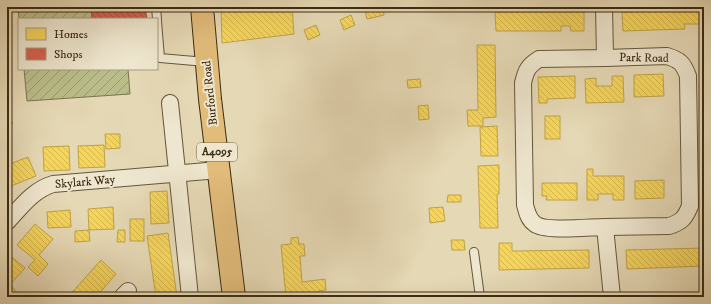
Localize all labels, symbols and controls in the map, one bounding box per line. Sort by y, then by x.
legend [18,18,158,70]
text: Homes [54,27,88,42]
text: Shops [54,47,82,62]
street label: Park Road [619,50,669,66]
street label: Burford Road [199,60,221,126]
road number: A4095 [197,143,237,161]
street label: Skylark Way [54,172,116,192]

